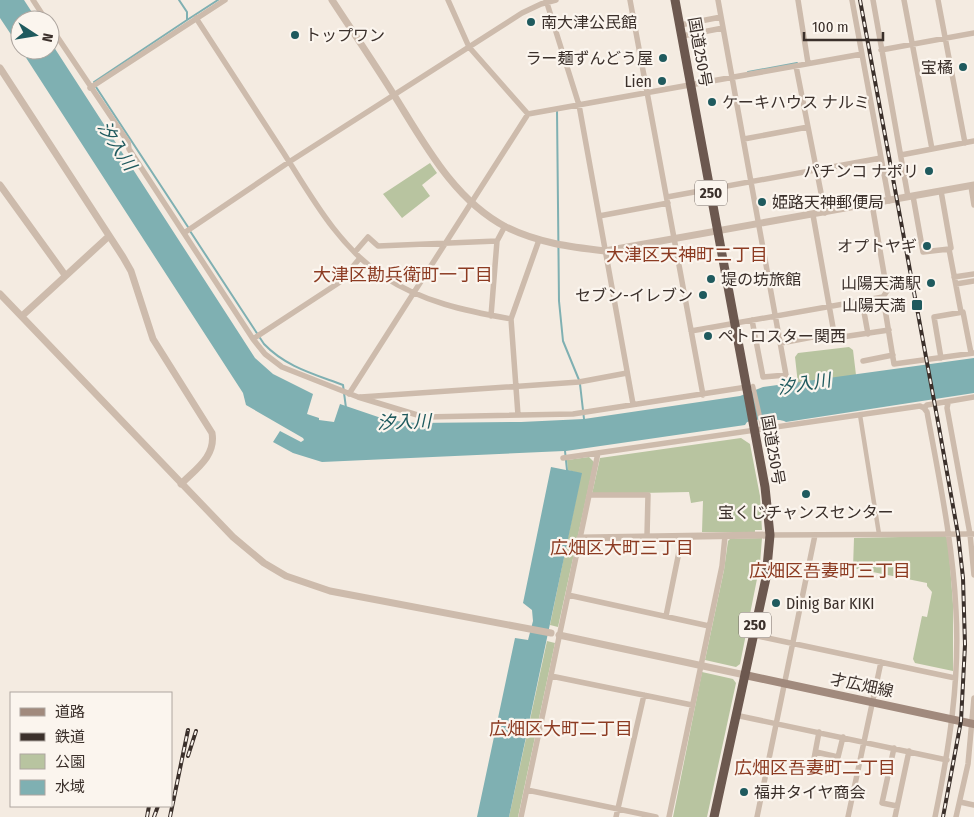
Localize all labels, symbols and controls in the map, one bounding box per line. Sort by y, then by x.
north arrow [10,10,60,60]
scale bar [804,10,883,42]
place label: 南大津公民館 [541,13,637,32]
marker: 南大津公民館 [525,16,537,28]
street label: 国道250号 [685,16,715,88]
text: 100 m [812,18,849,36]
place label: トップワン [305,26,385,45]
marker: トップワン [289,29,301,41]
text: N [38,32,56,43]
place label: ラー麺ずんどう屋 [525,49,653,68]
marker: ラー麺ずんどう屋 [657,52,669,64]
place label: 宝橘 [921,58,953,77]
marker: 宝橘 [957,61,969,73]
place label: Lien [625,72,652,91]
marker: Lien [656,75,668,87]
place label: ケーキハウス ナルミ [722,93,870,112]
marker: ケーキハウス ナルミ [706,96,718,108]
water label: 汐入川 [93,117,142,176]
place label: パチンコ ナポリ [803,162,919,181]
marker: パチンコ ナポリ [923,165,935,177]
road number: 250 [695,180,727,206]
place label: 姫路天神郵便局 [772,193,884,212]
marker: 姫路天神郵便局 [756,196,768,208]
place label: オプトヤギ [837,237,917,256]
marker: オプトヤギ [921,240,933,252]
district label: 大津区天神町二丁目 [606,244,768,266]
district label: 大津区勘兵衛町一丁目 [313,264,493,286]
place label: 堤の坊旅館 [721,270,801,289]
marker: 堤の坊旅館 [705,273,717,285]
place label: 山陽天満駅 [841,274,921,293]
marker: 山陽天満駅 [925,277,937,289]
place label: セブン-イレブン [575,286,693,305]
marker: セブン-イレブン [697,289,709,301]
place label: 山陽天満 [842,296,906,315]
marker: 山陽天満 [910,298,924,312]
place label: ペトロスター関西 [718,327,846,346]
marker: ペトロスター関西 [702,330,714,342]
water label: 汐入川 [776,369,834,399]
water label: 汐入川 [377,410,433,434]
street label: 国道250号 [758,414,788,486]
marker: 宝くじチャンスセンター [800,488,812,500]
place label: 宝くじチャンスセンター [718,503,894,522]
district label: 広畑区大町三丁目 [550,537,694,559]
district label: 広畑区吾妻町三丁目 [749,560,911,582]
place label: Dinig Bar KIKI [786,594,874,613]
marker: Dinig Bar KIKI [770,597,782,609]
road number: 250 [739,612,771,638]
street label: 才広畑線 [829,669,895,701]
legend [10,692,172,807]
text: 道路 [55,703,85,721]
district label: 広畑区大町二丁目 [489,718,633,740]
text: 鉄道 [55,728,85,746]
text: 公園 [55,753,85,771]
district label: 広畑区吾妻町二丁目 [734,757,896,779]
text: 水域 [55,778,85,796]
place label: 福井タイヤ商会 [754,783,866,802]
marker: 福井タイヤ商会 [738,786,750,798]

